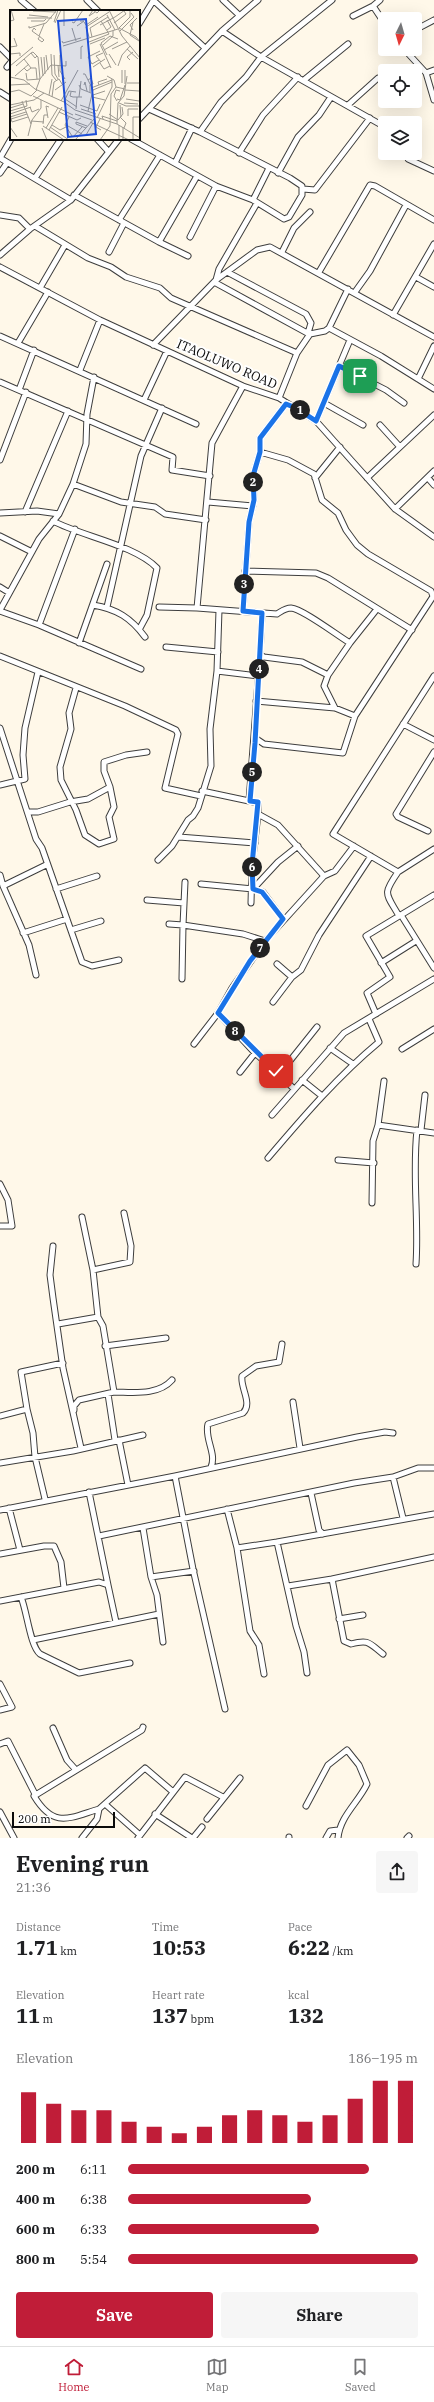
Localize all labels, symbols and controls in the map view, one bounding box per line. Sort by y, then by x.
inset map [10,10,140,140]
north arrow [378,12,422,56]
map controls [378,12,422,160]
button: locate [378,64,422,108]
button: layers [378,116,422,160]
street label: ITAOLUWO ROAD [174,335,280,393]
pin [343,359,377,393]
icon: arrive [349,365,371,387]
pin: 1 [290,400,310,420]
text: 1 [297,403,303,417]
pin: 2 [243,472,263,492]
text: 2 [250,475,256,489]
pin: 3 [234,574,254,594]
text: 3 [241,577,247,591]
pin: 4 [249,659,269,679]
text: 4 [256,662,262,676]
pin: 5 [242,762,262,782]
text: 5 [249,765,255,779]
pin: 6 [242,857,262,877]
text: 6 [249,860,255,874]
pin: 7 [250,938,270,958]
text: 7 [257,941,263,955]
pin: 8 [225,1021,245,1041]
text: 8 [232,1024,238,1038]
pin [259,1054,293,1088]
icon: check [265,1060,287,1082]
scale bar [12,1810,115,1829]
text: 200 m [18,1812,51,1826]
text: Evening run [16,1849,149,1878]
button: share [376,1851,418,1893]
text: 21:36 [16,1879,51,1896]
text: Distance [16,1920,61,1934]
text: Time [152,1920,179,1934]
text: Pace [288,1920,312,1934]
text: 1.71 [16,1934,58,1961]
text: 10:53 [152,1934,206,1961]
text: 6:22 [288,1934,330,1961]
text: km [58,1944,77,1958]
text: /km [330,1944,354,1958]
text: Elevation [16,1988,64,2002]
text: Heart rate [152,1988,205,2002]
text: kcal [288,1988,309,2002]
text: 11 [16,2002,40,2029]
text: 137 [152,2002,188,2029]
text: 132 [288,2002,324,2029]
text: m [40,2012,53,2026]
text: bpm [188,2012,214,2026]
text: Elevation [16,2050,73,2067]
text: 186–195 m [348,2050,418,2067]
text: 200 m [16,2161,55,2178]
text: 6:11 [80,2161,107,2178]
text: 400 m [16,2191,55,2208]
text: 6:38 [80,2191,107,2208]
text: 600 m [16,2221,55,2238]
text: 6:33 [80,2221,107,2238]
text: 800 m [16,2251,55,2268]
text: 5:54 [80,2251,107,2268]
button: Save [16,2292,213,2338]
button: Share [221,2292,418,2338]
tab: Home [58,2356,90,2394]
tab: Map [206,2356,228,2394]
tab: Saved [345,2356,376,2394]

